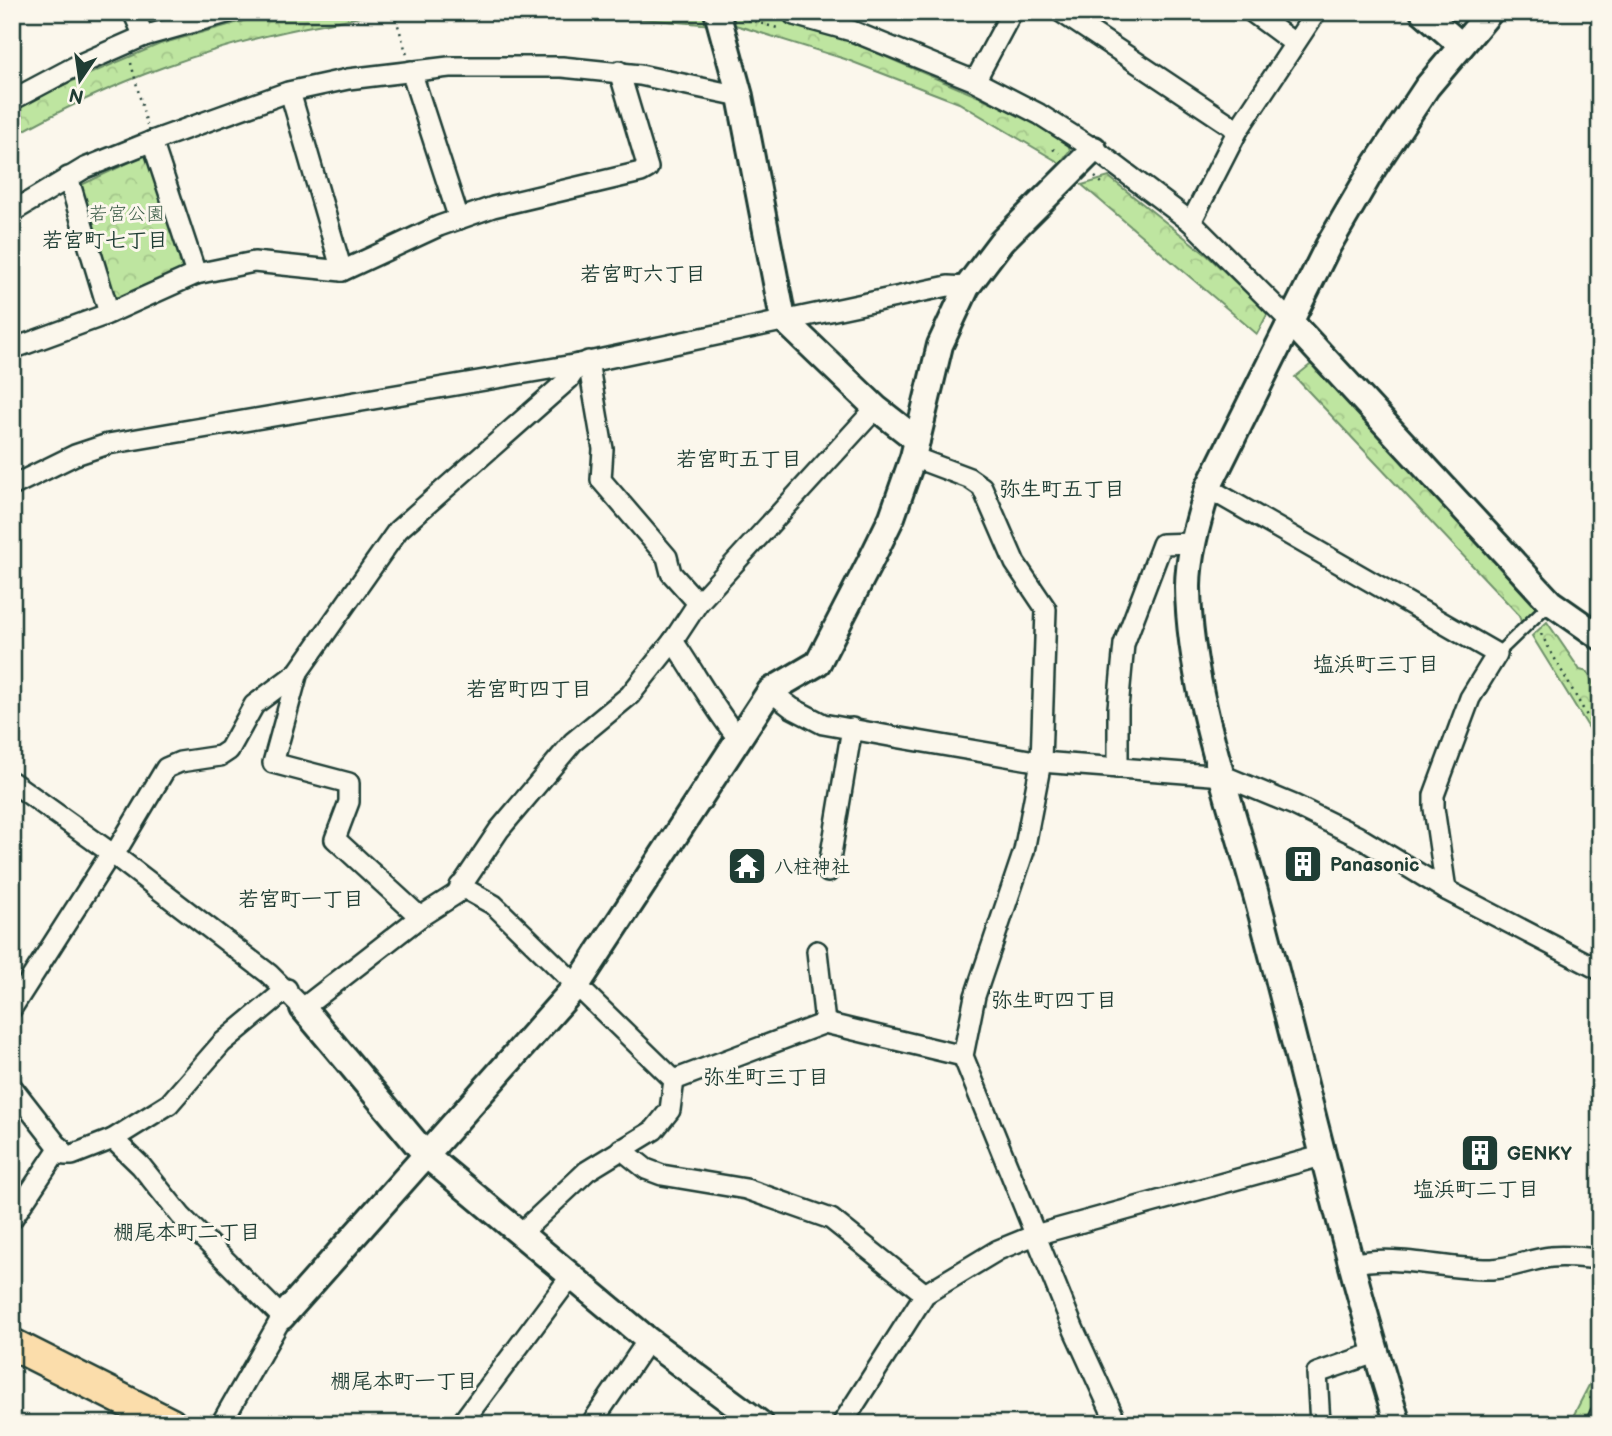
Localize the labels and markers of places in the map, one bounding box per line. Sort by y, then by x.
building icon: Panasonic [1282,843,1324,885]
temple icon: 八柱神社 [726,845,768,887]
place label: Panasonic [1330,854,1419,877]
place label: 八柱神社 [774,856,850,879]
building icon: GENKY [1459,1132,1501,1174]
place label: GENKY [1507,1143,1573,1166]

